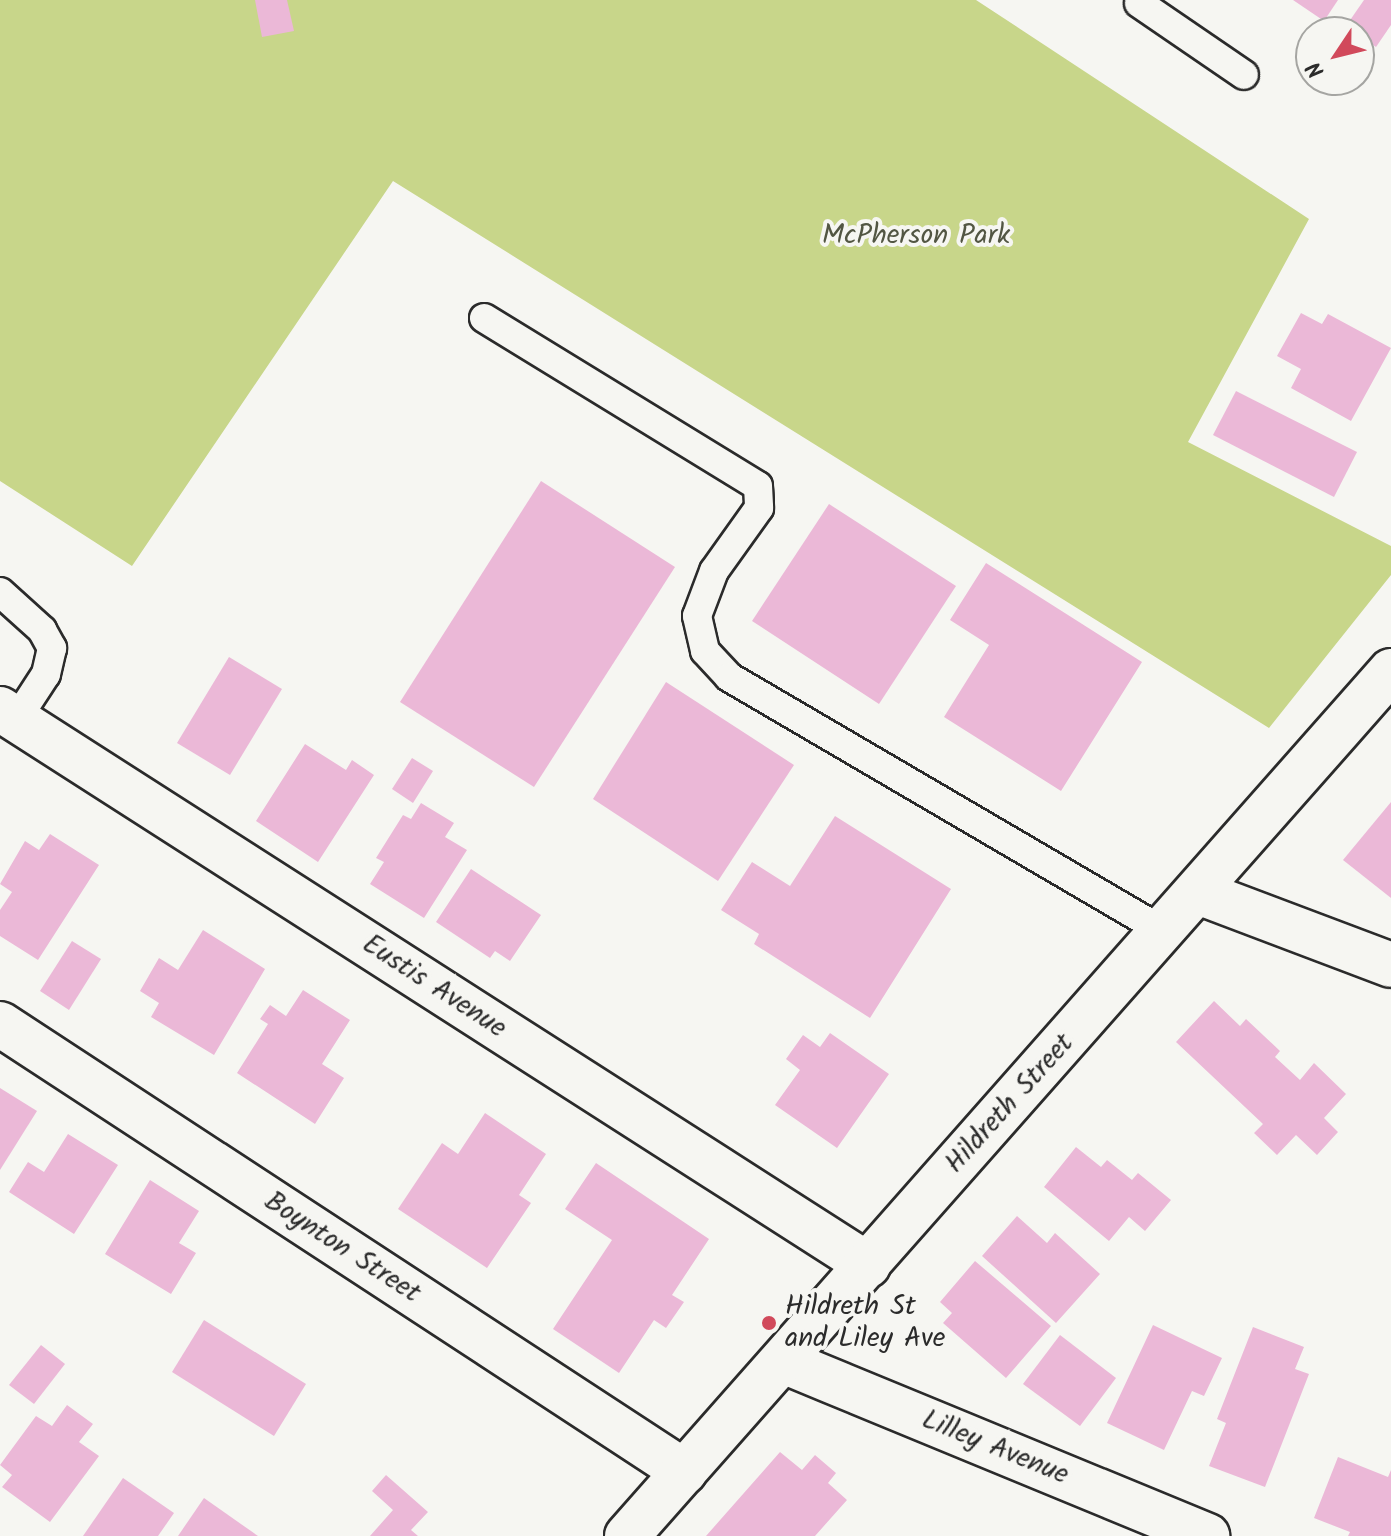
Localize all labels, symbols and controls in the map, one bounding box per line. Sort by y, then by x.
north arrow [1295,16,1375,96]
text: N [1298,53,1335,85]
park label: McPherson Park [822,219,1010,253]
street label: Eustis Avenue [356,928,512,1046]
street label: Hildreth Street [939,1027,1081,1181]
street label: Boynton Street [258,1185,426,1311]
place label: Hildreth St and Liley Ave [785,1290,945,1356]
marker: Hildreth St and Liley Ave [760,1314,778,1332]
street label: Lilley Avenue [917,1403,1073,1493]

